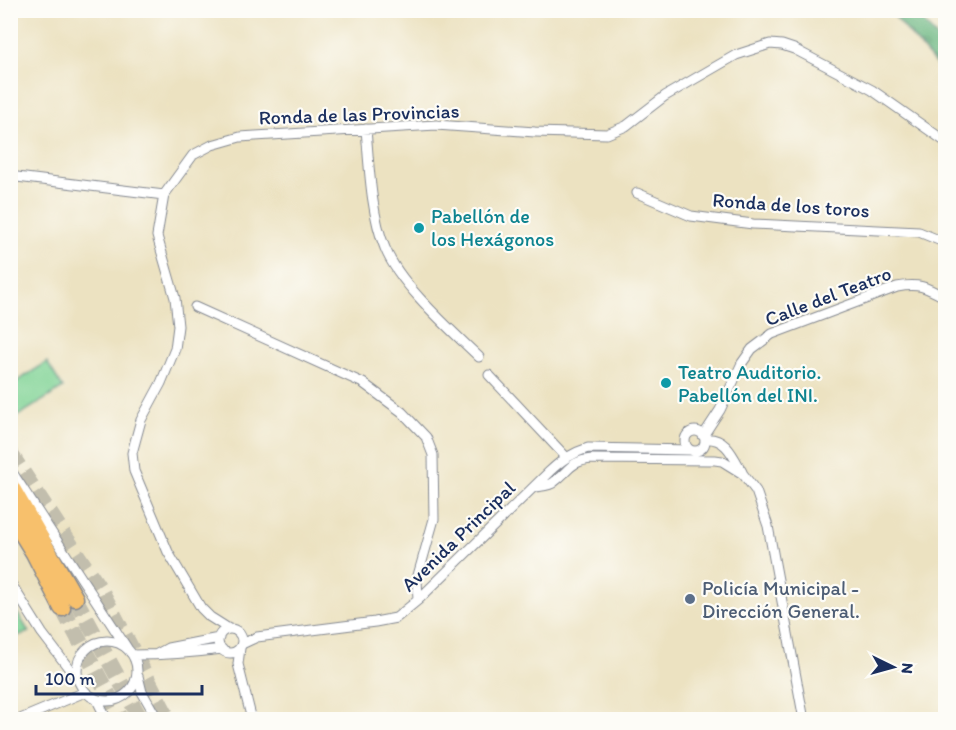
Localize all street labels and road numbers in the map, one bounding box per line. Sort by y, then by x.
street label: Ronda de las Provincias [258,99,460,129]
street label: Ronda de los toros [712,188,871,222]
street label: Calle del Teatro [761,261,895,331]
street label: Avenida Principal [396,475,520,596]

